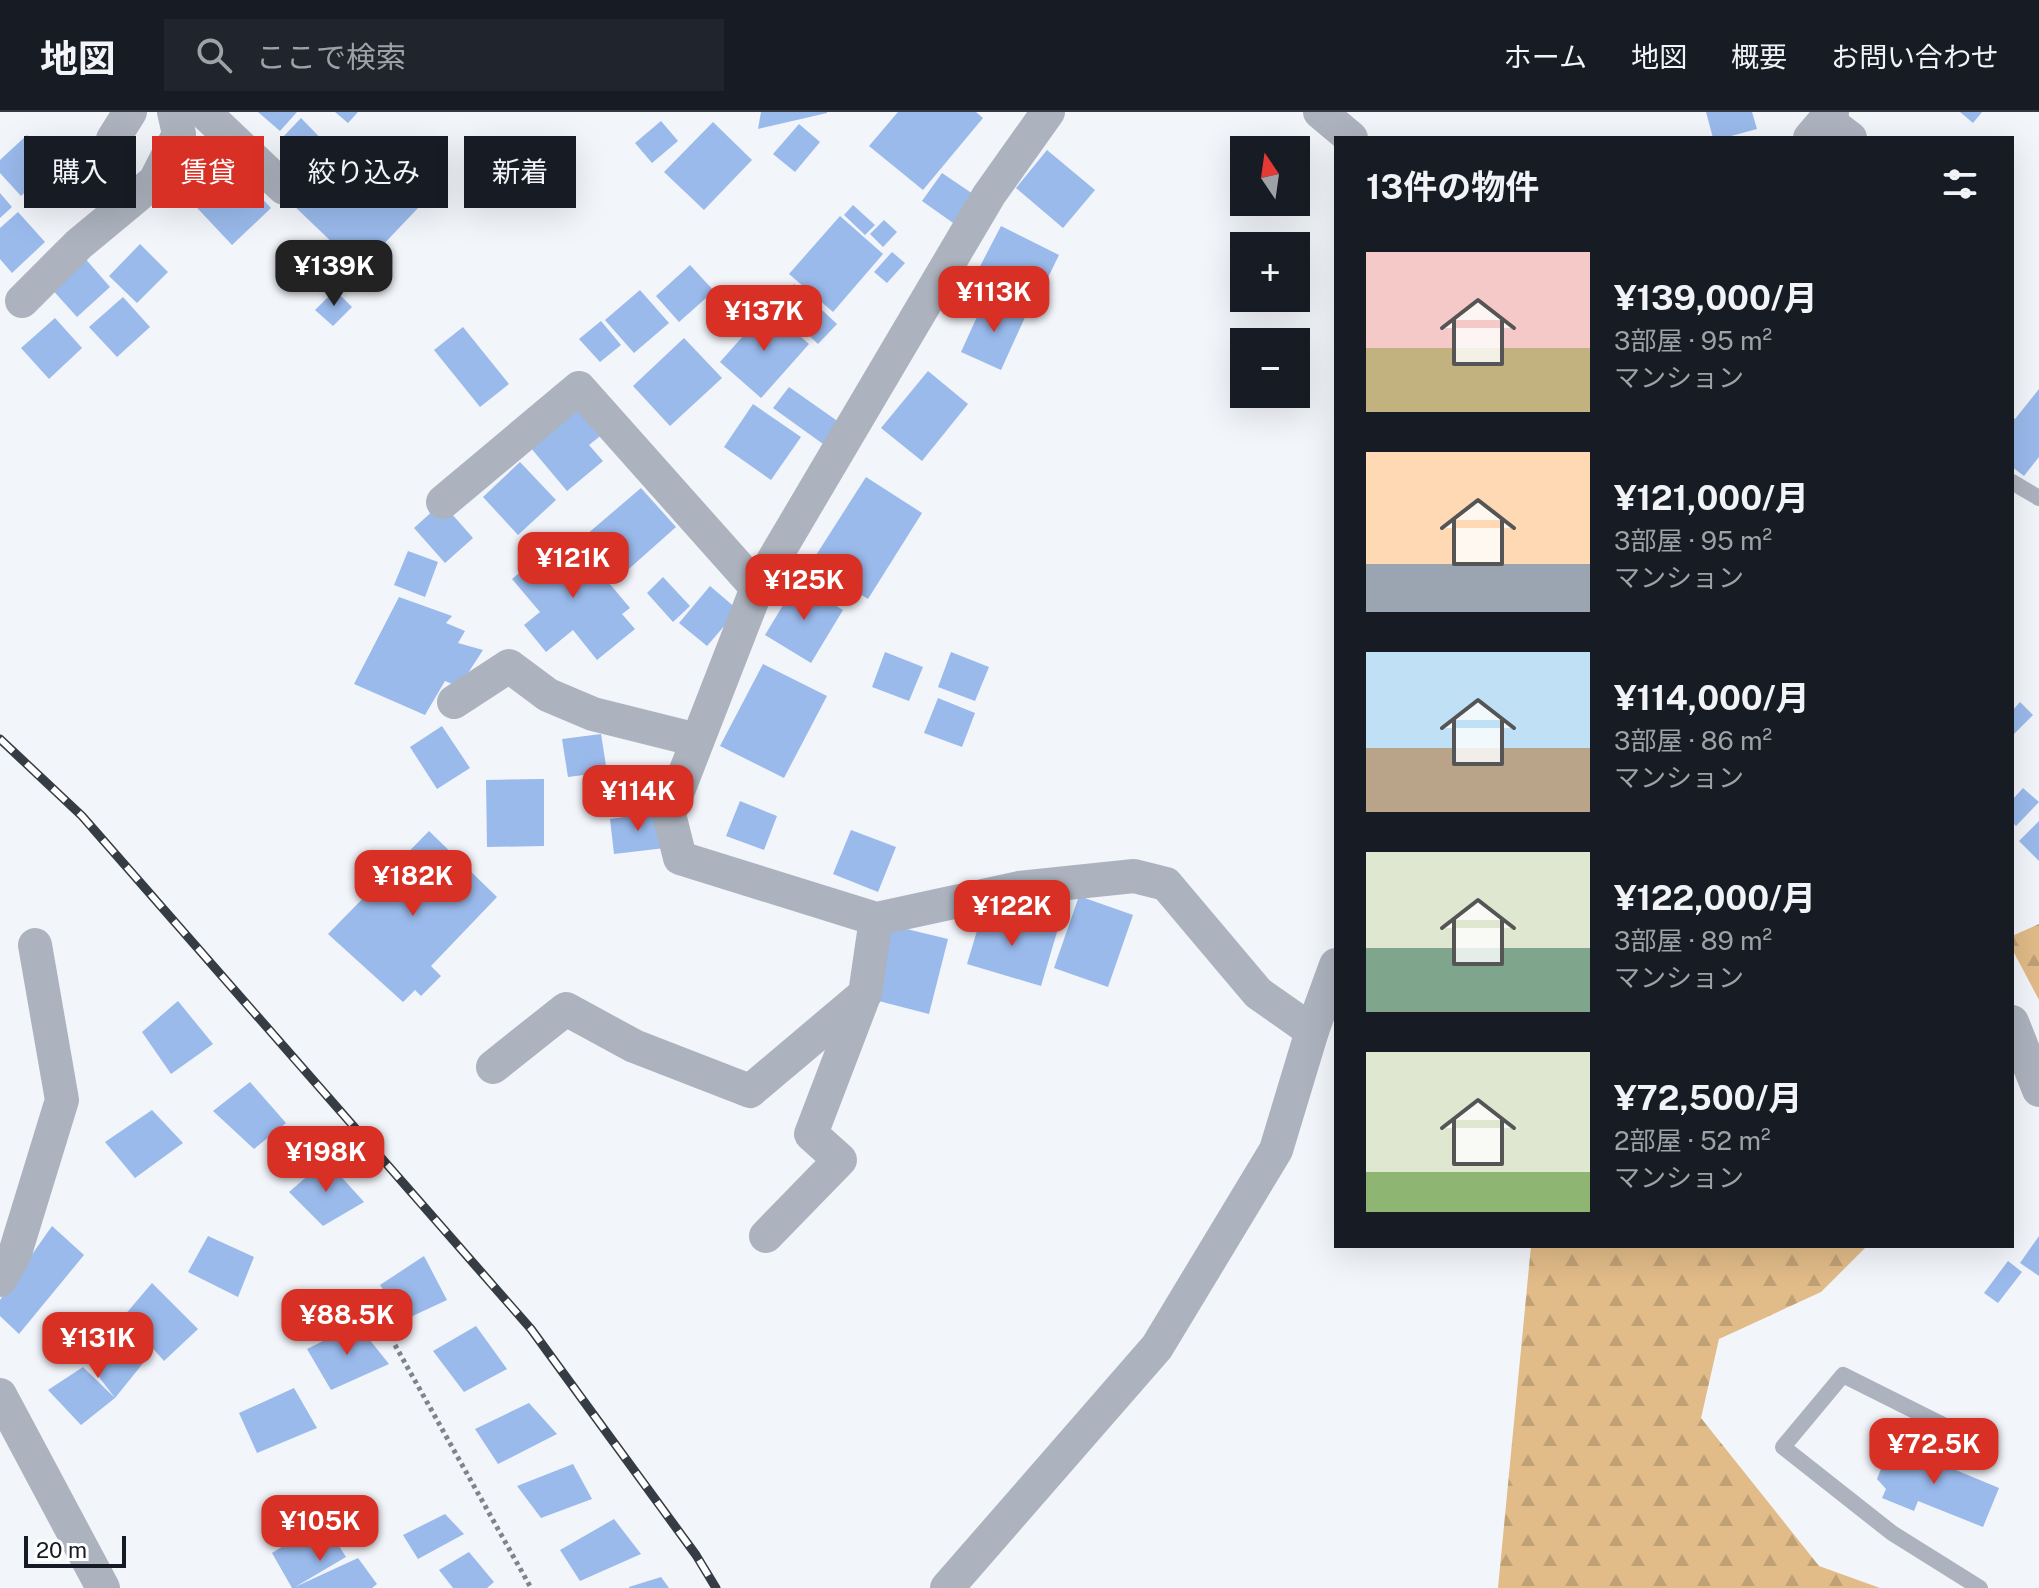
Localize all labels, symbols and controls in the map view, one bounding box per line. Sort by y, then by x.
search box [164,19,724,91]
icon: search [192,33,236,77]
text: 地図 [40,36,116,81]
text: ここで検索 [256,39,406,75]
text: ホーム [1504,40,1587,73]
text: 地図 [1631,40,1687,73]
text: 概要 [1731,40,1787,73]
text: お問い合わせ [1831,40,1999,73]
chip: 購入 [24,136,136,208]
chip: 賃貸 [152,136,264,208]
chip: 絞り込み [280,136,448,208]
chip: 新着 [464,136,576,208]
north arrow [1230,136,1310,216]
map controls [1230,136,1310,408]
icon: filters [1938,162,1982,206]
text: 13件の物件 [1366,167,1539,207]
button: + [1230,232,1310,312]
pin: ¥139K [278,240,390,308]
text: ¥139K [293,250,375,281]
pin: ¥113K [938,266,1050,334]
text: ¥113K [956,276,1032,307]
text: ¥139,000/月 [1614,278,1818,318]
icon: home [1430,284,1526,380]
pin: ¥137K [708,285,820,353]
text: ¥137K [724,295,804,326]
text: 3部屋 · 95 m² [1614,325,1772,356]
button: − [1230,328,1310,408]
text: マンション [1614,362,1744,393]
text: ¥121,000/月 [1614,478,1809,518]
icon: home [1430,484,1526,580]
text: 3部屋 · 95 m² [1614,525,1772,556]
pin: ¥121K [517,532,629,600]
text: ¥121K [536,542,610,573]
pin: ¥125K [748,554,860,622]
text: マンション [1614,562,1744,593]
text: ¥125K [764,564,844,595]
text: ¥114,000/月 [1614,678,1810,718]
icon: home [1430,684,1526,780]
text: 3部屋 · 86 m² [1614,725,1772,756]
text: マンション [1614,762,1744,793]
pin: ¥114K [582,765,694,833]
text: ¥114K [600,775,676,806]
pin: ¥182K [357,850,469,918]
text: ¥182K [373,860,453,891]
text: ¥122,000/月 [1614,878,1816,918]
pin: ¥122K [956,880,1068,948]
icon: home [1430,884,1526,980]
text: ¥122K [972,890,1052,921]
text: 3部屋 · 89 m² [1614,925,1772,956]
text: マンション [1614,962,1744,993]
text: ¥72,500/月 [1614,1078,1802,1118]
icon: home [1430,1084,1526,1180]
text: 2部屋 · 52 m² [1614,1125,1770,1156]
pin: ¥198K [270,1126,382,1194]
text: ¥198K [285,1136,367,1167]
text: マンション [1614,1162,1744,1193]
pin: ¥88.5K [282,1289,412,1357]
text: ¥88.5K [299,1299,395,1330]
pin: ¥131K [42,1312,154,1380]
text: ¥131K [60,1322,136,1353]
pin: ¥72.5K [1869,1418,1999,1486]
text: ¥72.5K [1887,1428,1981,1459]
pin: ¥105K [264,1495,376,1563]
text: ¥105K [279,1505,361,1536]
scale bar [24,1532,126,1568]
text: 20 m [36,1537,87,1563]

